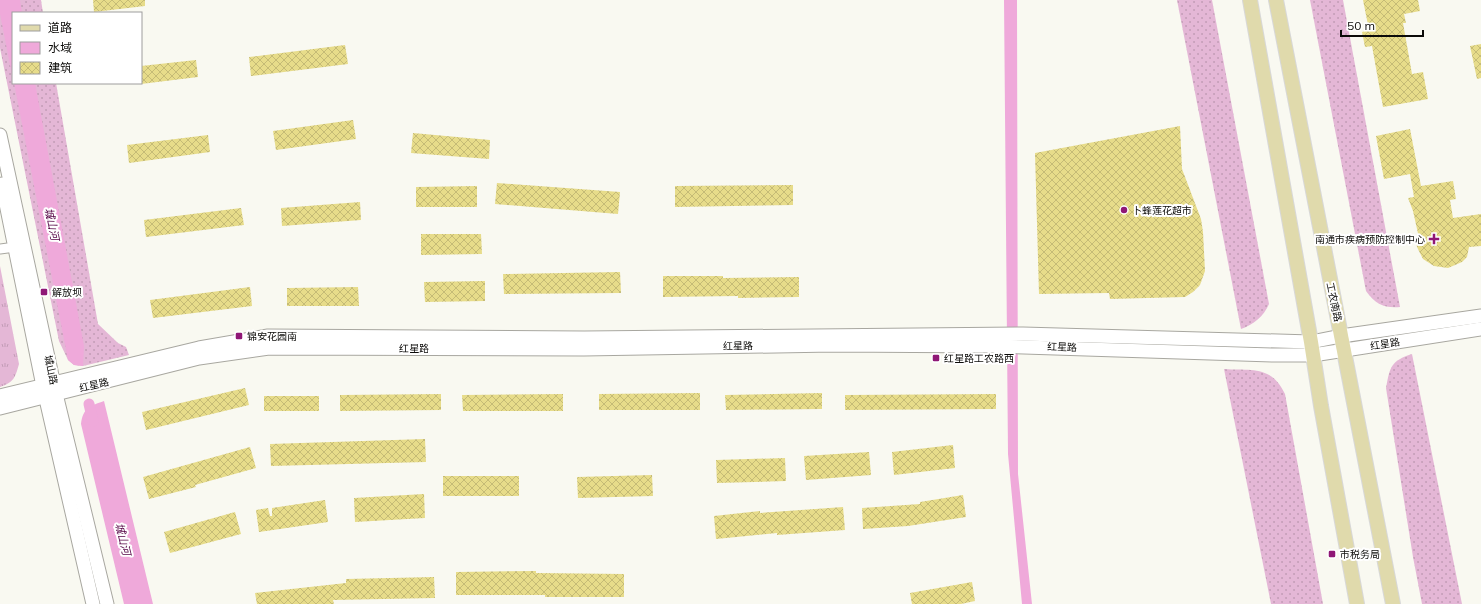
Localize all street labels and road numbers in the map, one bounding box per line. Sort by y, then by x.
street label: 工农南路 [1323,281,1345,323]
street label: 红星路 [1369,335,1401,353]
street label: 红星路 [723,339,753,353]
street label: 红星路 [1047,340,1077,354]
street label: 红星路 [399,342,429,355]
street label: 城山路 [42,354,60,386]
street label: 红星路 [78,375,110,395]

